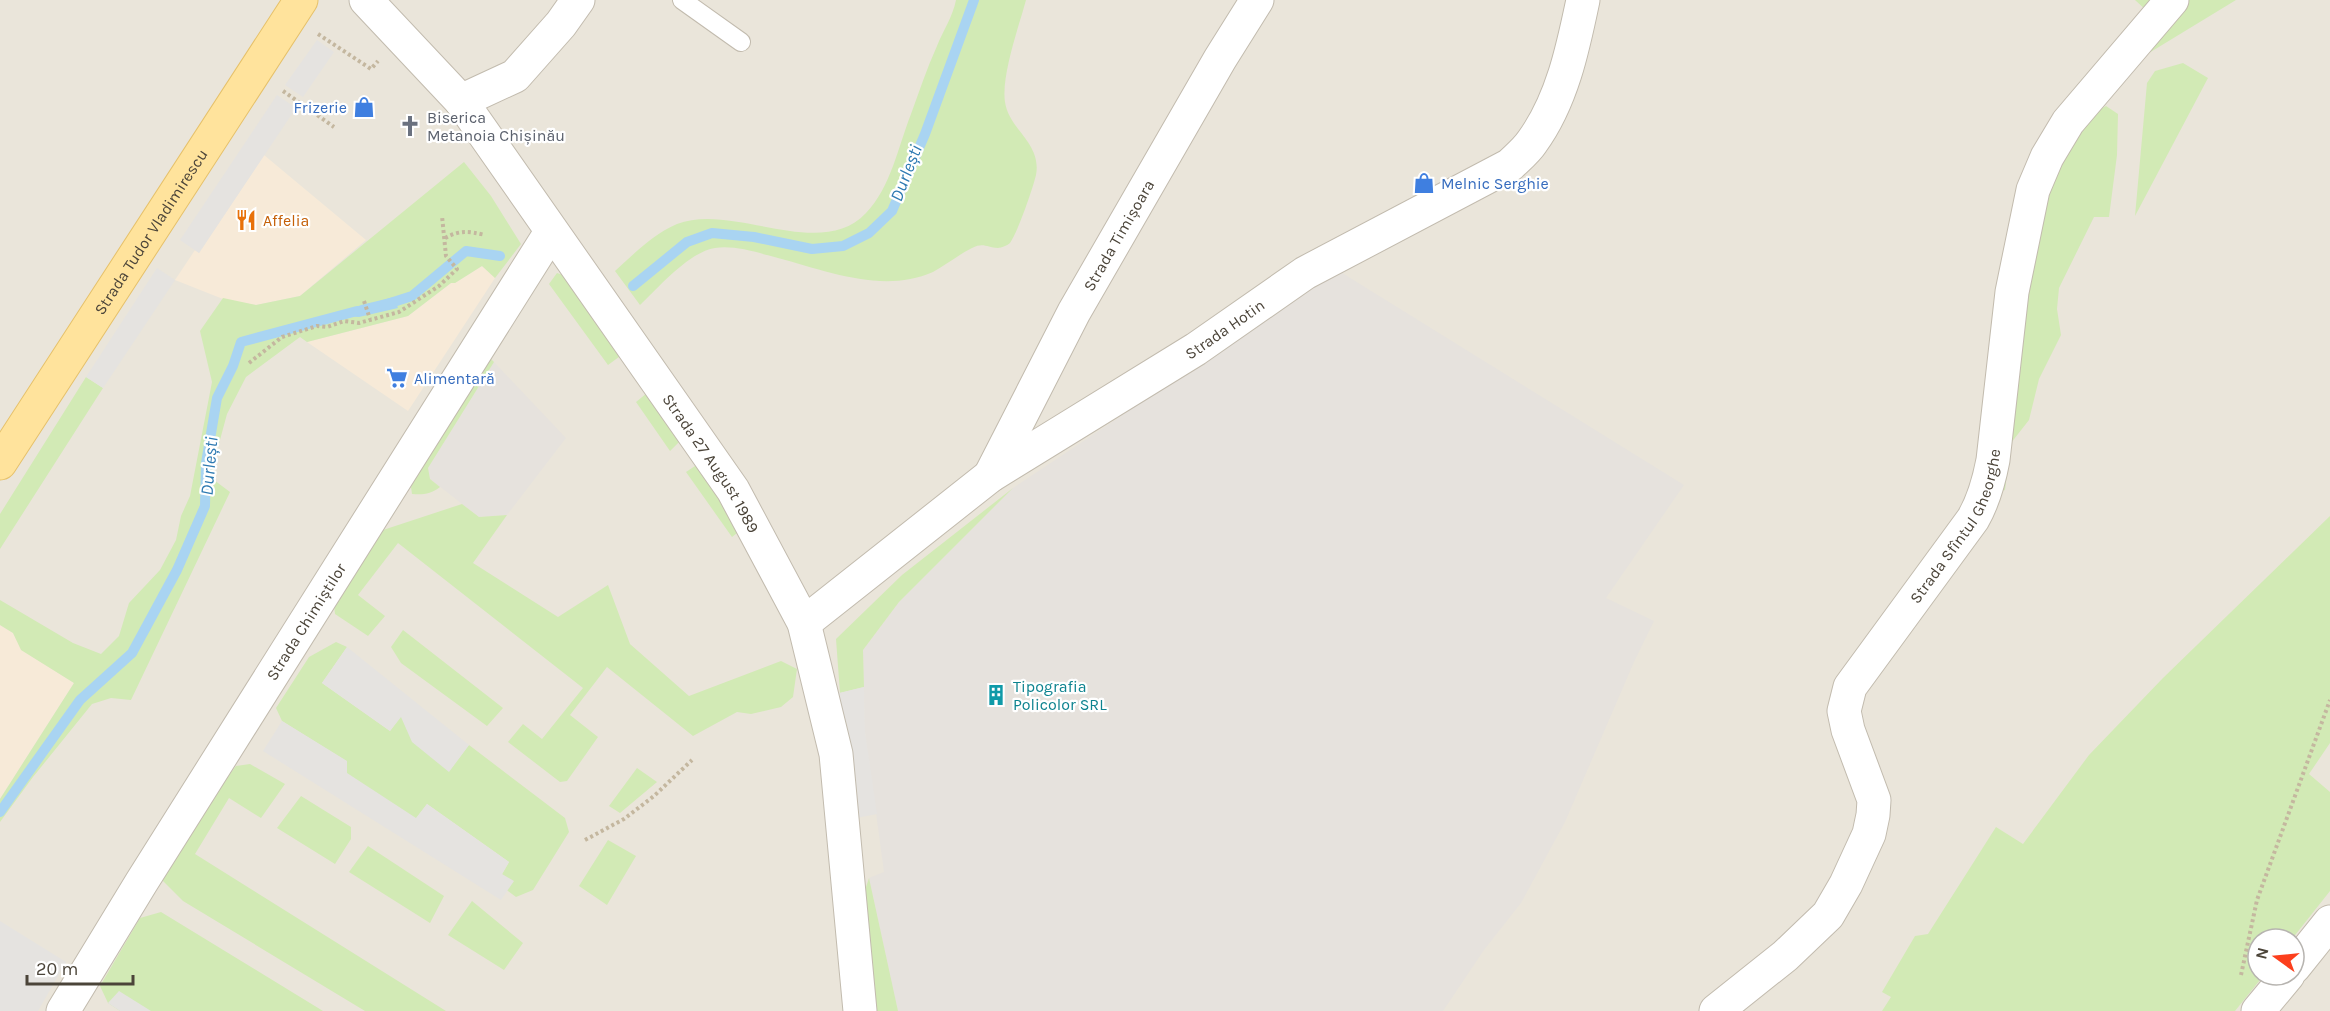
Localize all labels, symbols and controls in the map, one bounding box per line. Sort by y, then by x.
shop icon: Frizerie [352,95,376,119]
place label: Frizerie [293,98,347,117]
place label: Biserica Metanoia Chișinău [427,108,565,145]
church icon: Biserica Metanoia Chișinău [398,114,422,138]
water label: Durlești [885,141,927,204]
street label: Strada Tudor Vladimirescu [90,146,212,318]
shop icon: Melnic Serghie [1412,171,1436,195]
place label: Melnic Serghie [1441,174,1549,193]
street label: Strada Timișoara [1079,176,1158,295]
restaurant icon: Affelia [234,208,258,232]
place label: Affelia [263,211,309,230]
street label: Strada Hotin [1182,295,1268,363]
supermarket icon: Alimentară [385,366,409,390]
place label: Alimentară [414,369,495,388]
street label: Strada 27 August 1989 [659,390,763,536]
water label: Durlești [195,435,223,496]
street label: Strada Sfîntul Gheorghe [1906,448,2004,607]
street label: Strada Chimiștilor [262,559,350,684]
place label: Tipografia Policolor SRL [1013,677,1107,714]
building icon: Tipografia Policolor SRL [984,683,1008,707]
north arrow [2246,927,2306,987]
text: N [2251,945,2273,961]
scale bar [27,948,134,986]
text: 20 m [36,958,78,980]

